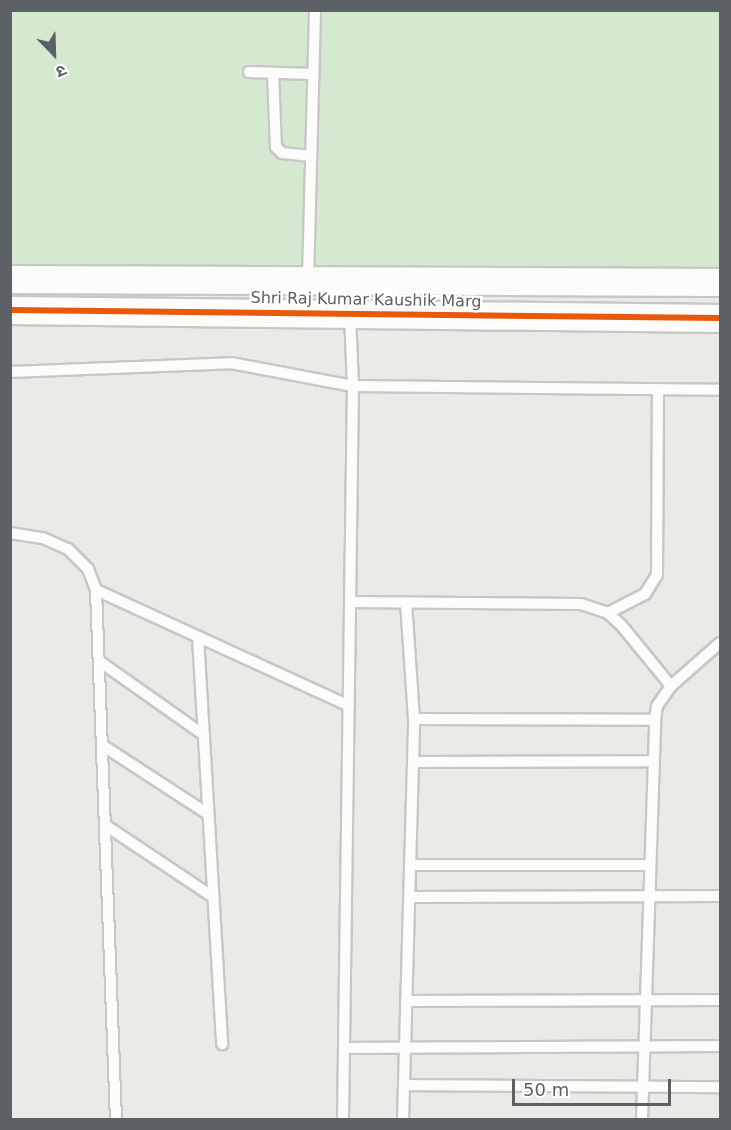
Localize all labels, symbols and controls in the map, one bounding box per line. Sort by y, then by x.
north arrow [24,24,84,84]
text: उ [53,60,69,82]
street label: Shri Raj Kumar Kaushik Marg [250,288,482,312]
scale bar [515,1067,674,1105]
text: 50 m [523,1079,569,1100]

